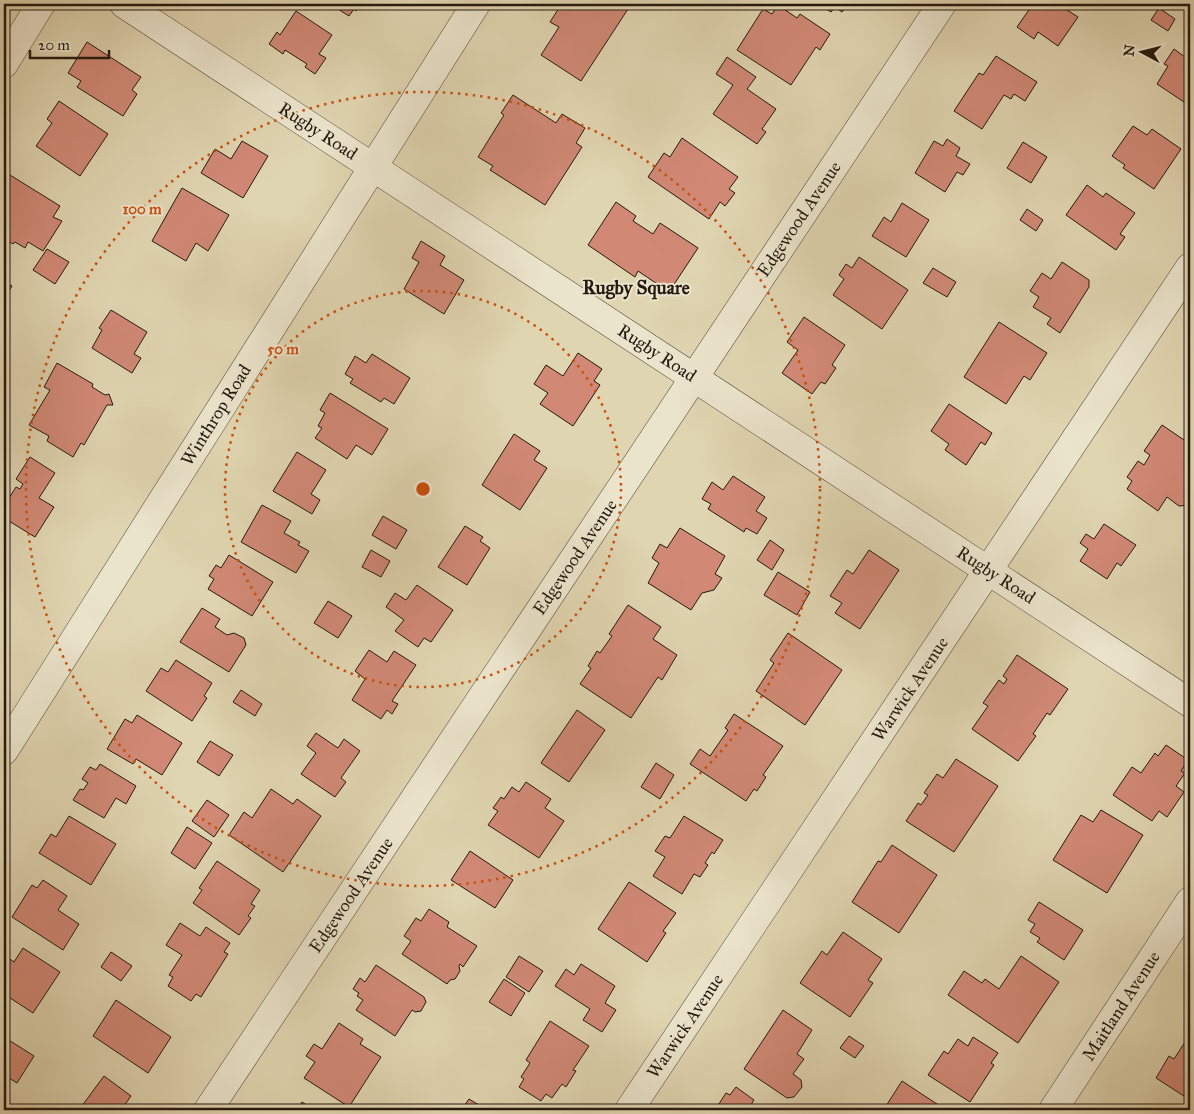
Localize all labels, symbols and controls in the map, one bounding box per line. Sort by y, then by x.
scale bar [30,28,109,60]
north arrow [1116,28,1166,78]
text: 20 m [38,36,70,54]
text: N [1120,43,1139,57]
street label: Rugby Road [274,97,362,165]
street label: Edgewood Avenue [752,157,847,282]
text: 100 m [122,200,162,218]
district label: Rugby Square [582,276,690,300]
street label: Rugby Road [613,319,701,387]
text: 50 m [267,340,299,358]
street label: Winthrop Road [176,360,256,470]
centre of rings [414,480,432,498]
street label: Edgewood Avenue [528,495,623,620]
street label: Rugby Road [952,541,1040,609]
street label: Warwick Avenue [867,633,953,745]
street label: Edgewood Avenue [304,833,399,958]
street label: Maitland Avenue [1077,947,1165,1065]
street label: Warwick Avenue [642,970,728,1082]

